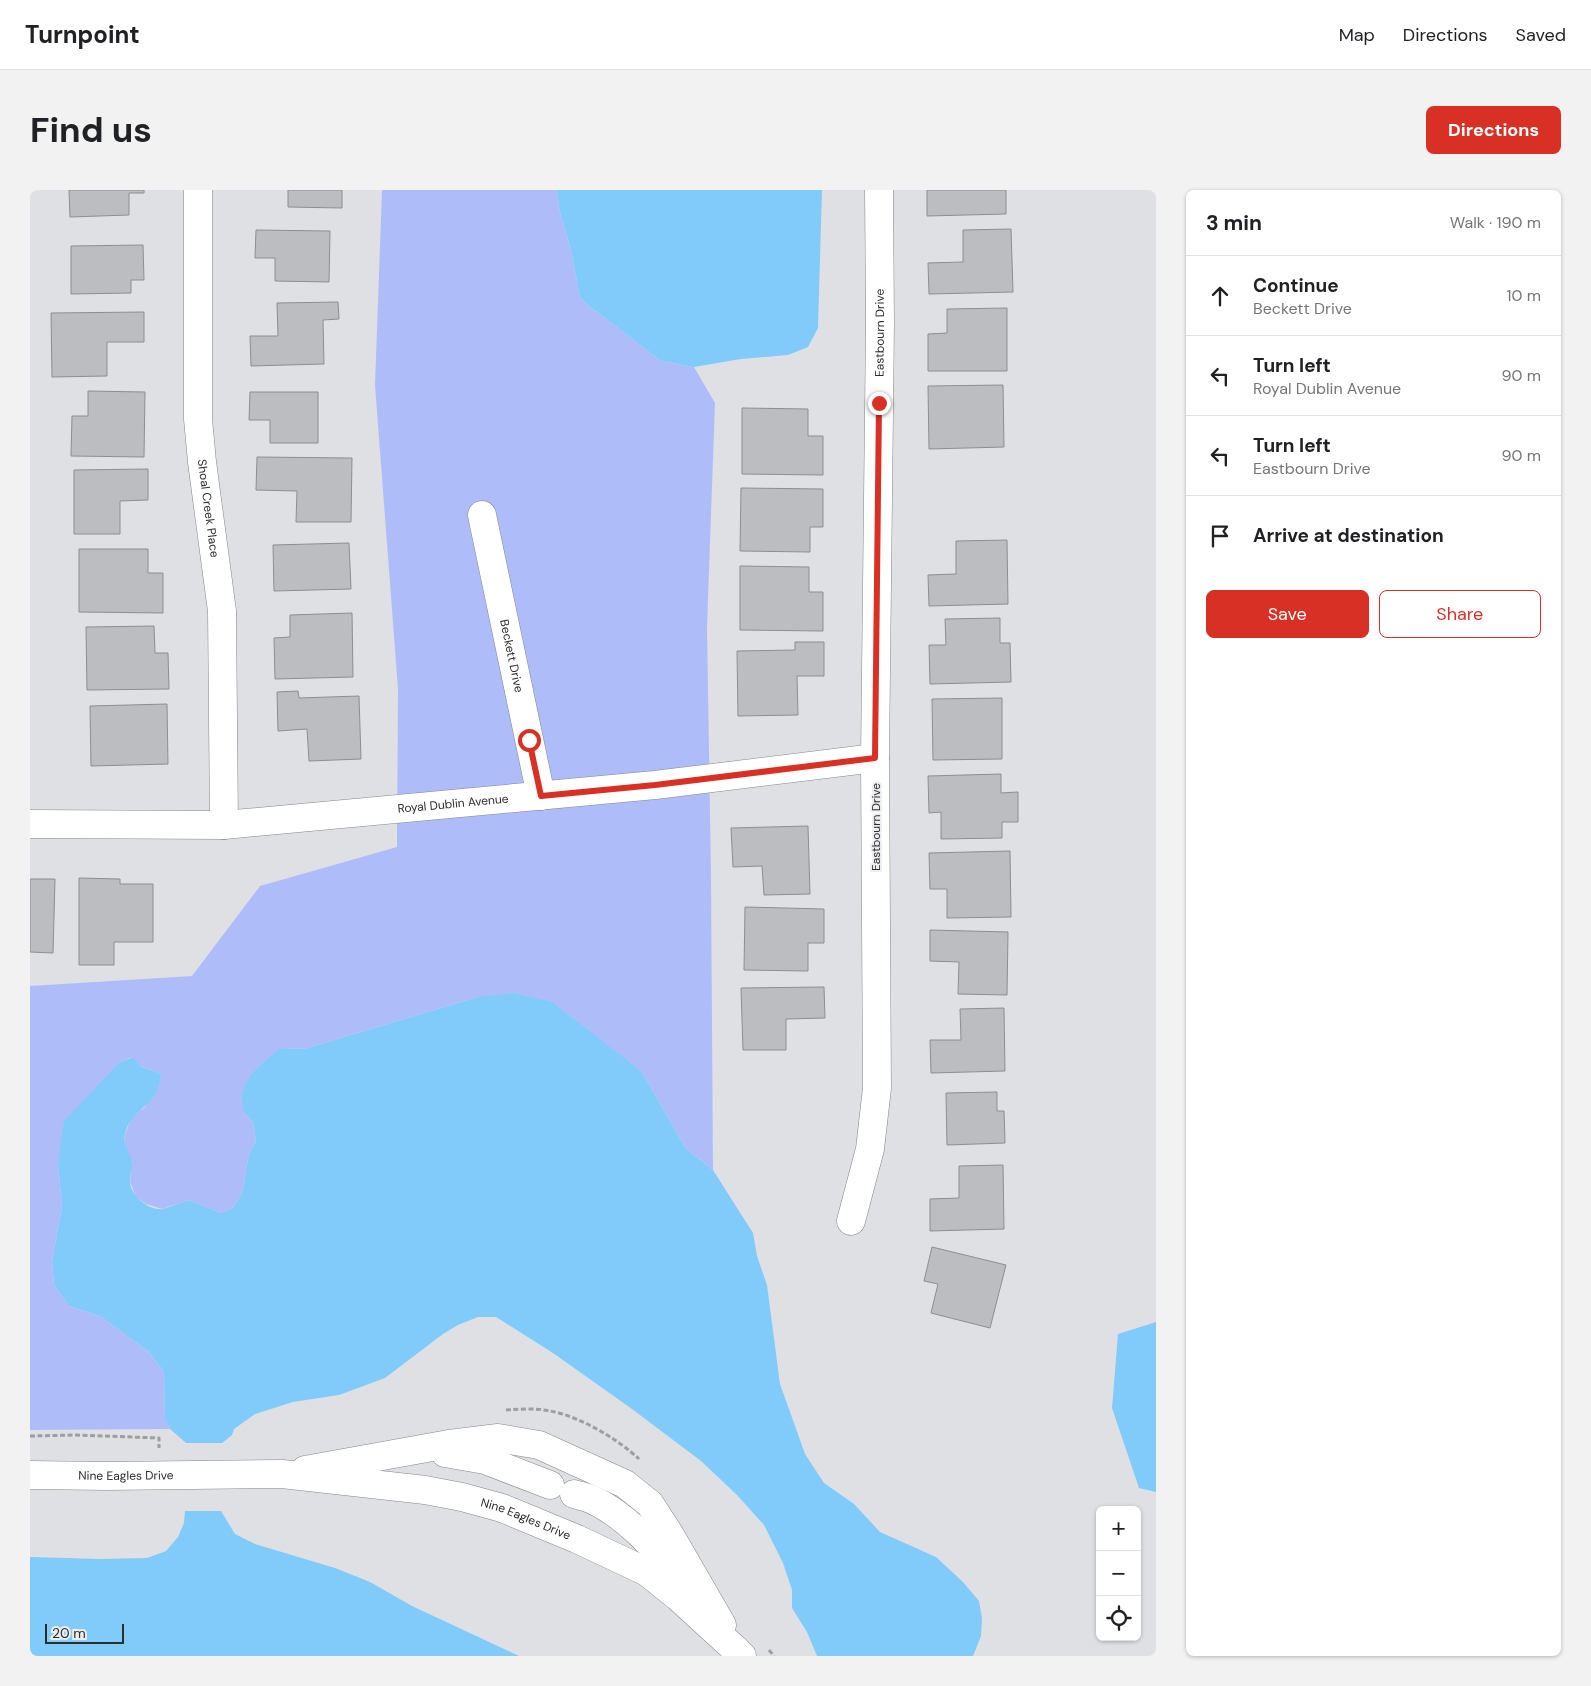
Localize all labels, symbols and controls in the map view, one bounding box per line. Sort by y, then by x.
text: Turnpoint [25,19,140,50]
text: Map [1339,23,1375,47]
text: Directions [1403,23,1488,47]
text: Saved [1516,23,1566,47]
button: Directions [1426,106,1561,154]
text: Find us [30,107,152,153]
text: 3 min [1206,209,1262,237]
text: Walk · 190 m [1450,212,1541,233]
text: Continue [1253,273,1339,298]
icon: ahead [1206,282,1234,310]
text: 10 m [1507,285,1541,306]
street label: Eastbourn Drive [871,288,888,377]
text: Beckett Drive [1253,298,1352,319]
text: Turn left [1253,353,1331,378]
icon: left [1206,362,1234,390]
text: 90 m [1501,365,1541,386]
text: Royal Dublin Avenue [1253,378,1401,399]
route end [868,392,891,415]
text: Turn left [1253,433,1331,458]
icon: left [1206,442,1234,470]
text: 90 m [1501,445,1541,466]
street label: Shoal Creek Place [194,458,223,559]
text: Eastbourn Drive [1253,458,1371,479]
icon: arrive [1206,522,1234,550]
text: Arrive at destination [1253,523,1444,548]
button: Save [1206,590,1369,638]
button: Share [1379,590,1541,638]
street label: Beckett Drive [496,618,527,694]
route start [518,729,541,752]
street label: Eastbourn Drive [868,783,884,871]
street label: Royal Dublin Avenue [397,791,509,817]
street label: Nine Eagles Drive [78,1467,174,1484]
street label: Nine Eagles Drive [479,1495,573,1544]
map controls [1096,1506,1141,1641]
button: + [1096,1506,1141,1551]
button: − [1096,1551,1141,1596]
button: locate [1096,1596,1141,1641]
scale bar [45,1621,124,1644]
text: 20 m [52,1624,86,1642]

